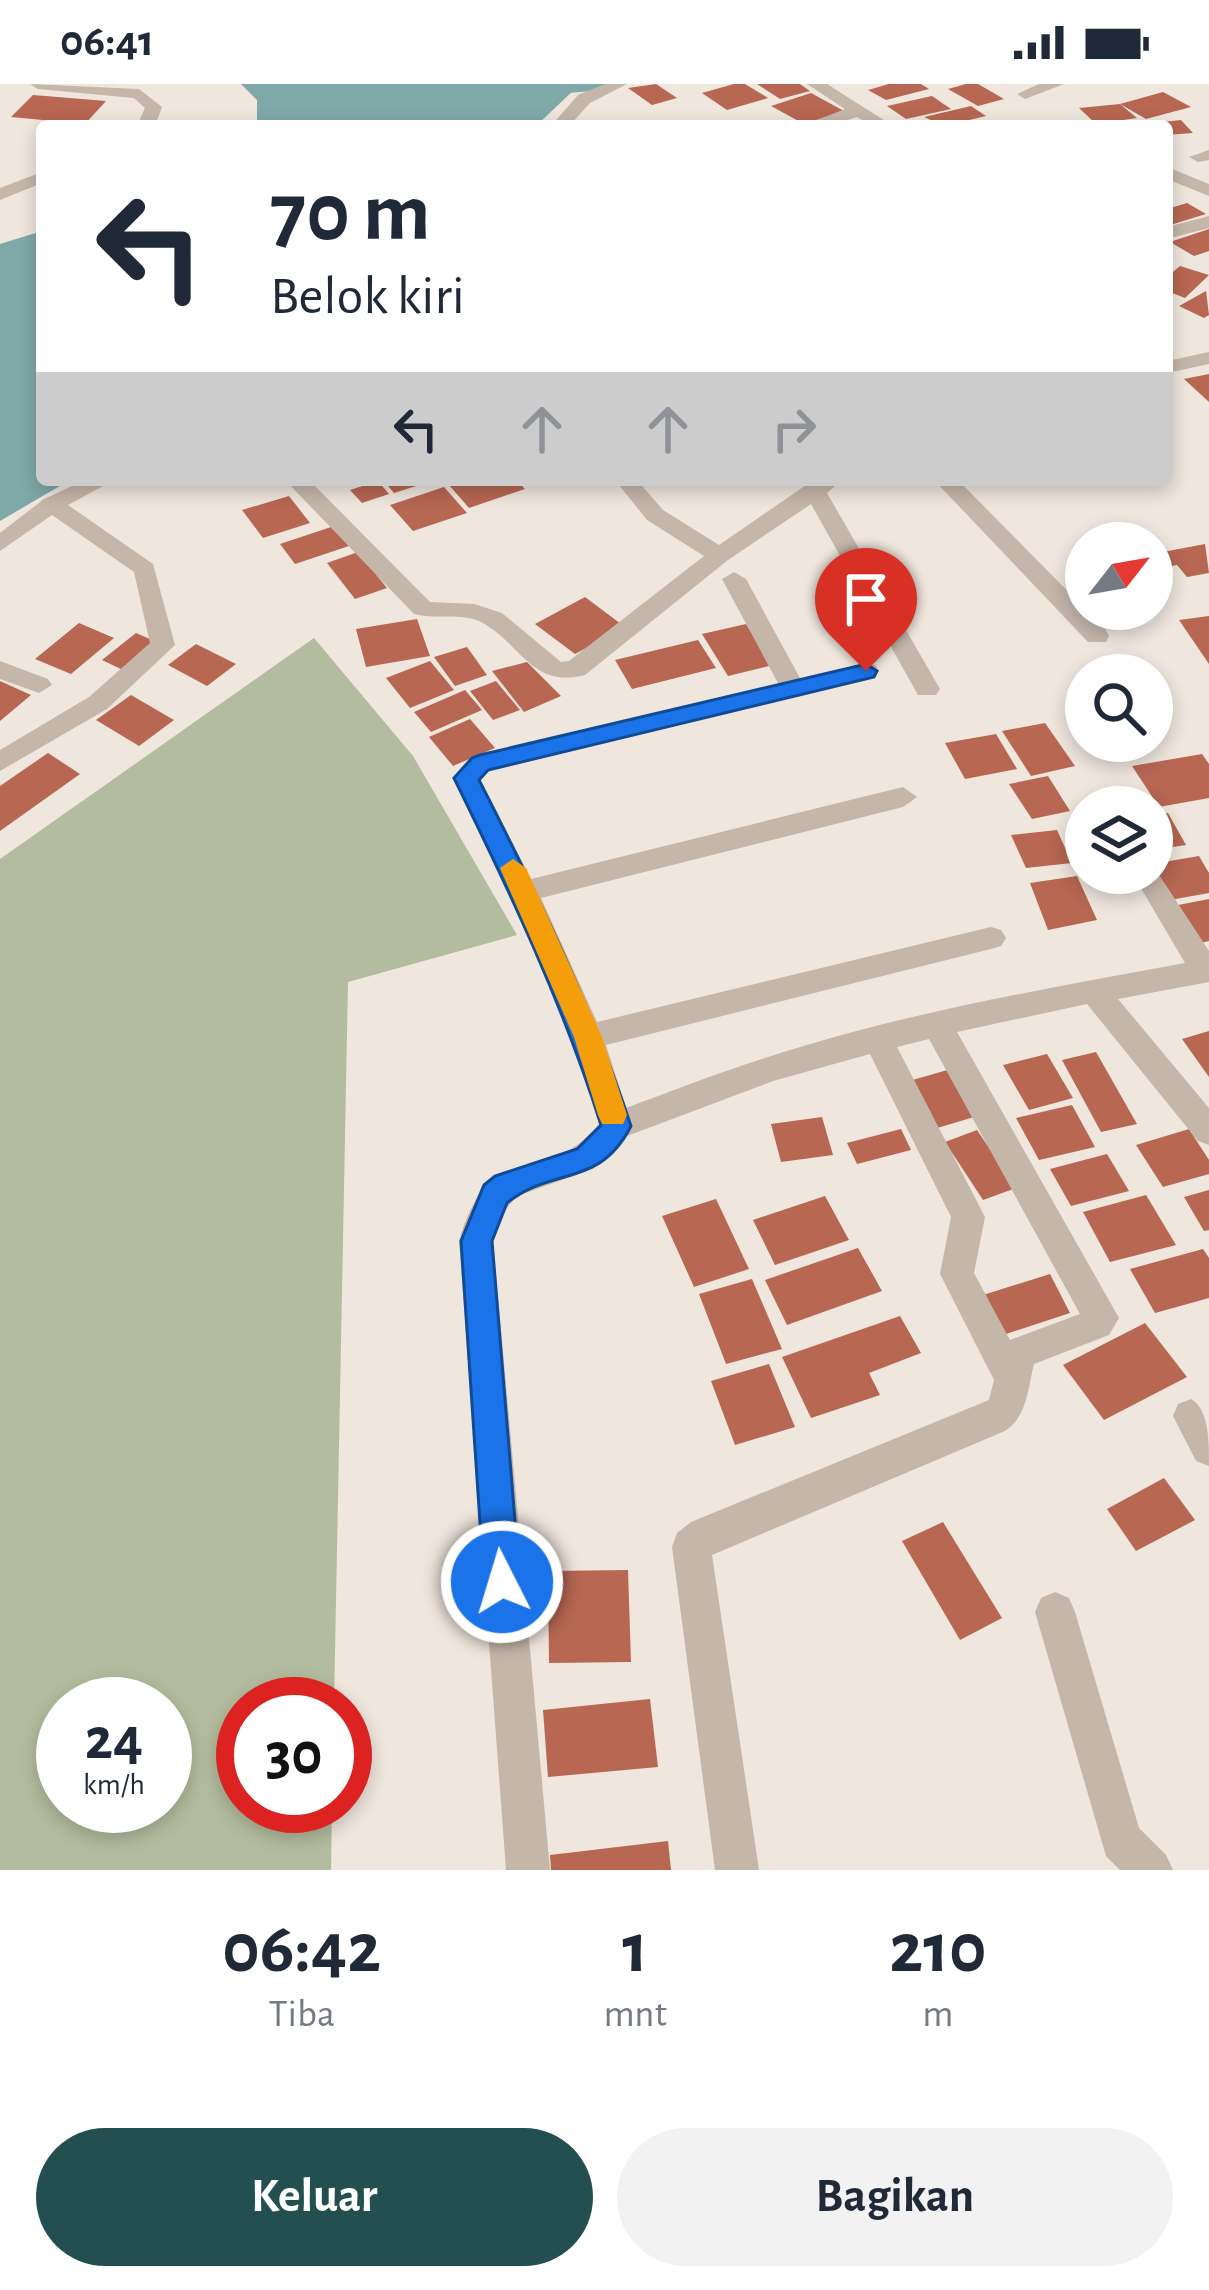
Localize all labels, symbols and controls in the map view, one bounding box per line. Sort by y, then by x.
text: 06:41 [60,19,154,64]
icon: left [72,168,228,324]
text: 70 m [270,172,431,256]
text: Belok kiri [270,270,465,324]
icon: left [383,396,449,462]
icon: ahead [509,396,575,462]
icon: ahead [635,396,701,462]
icon: right [761,396,827,462]
north arrow [1065,522,1173,630]
map controls [1065,522,1173,894]
pin [815,548,917,671]
icon: arrive [833,566,899,632]
button: search [1065,654,1173,762]
button: layers [1065,786,1173,894]
position arrow [439,1519,565,1645]
speed limit sign: 30 [216,1677,372,1833]
text: 24 [85,1710,143,1770]
text: km/h [83,1770,145,1800]
text: 06:42 [222,1913,381,1985]
text: 1 [622,1913,648,1985]
text: 210 [889,1913,987,1985]
text: Tiba [268,1995,335,2034]
text: mnt [604,1995,667,2034]
text: m [922,1995,954,2034]
button: Keluar [36,2128,593,2266]
button: Bagikan [617,2128,1173,2266]

